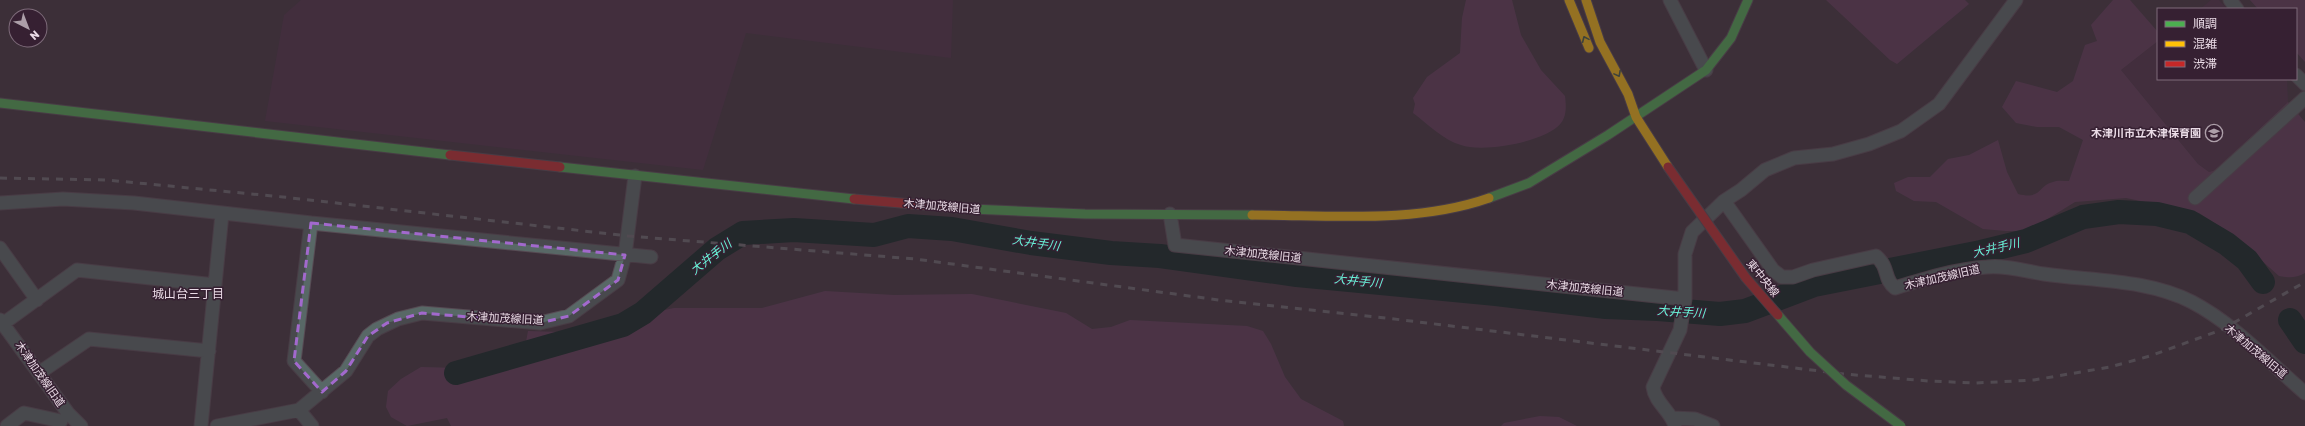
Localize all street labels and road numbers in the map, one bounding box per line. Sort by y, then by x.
street label: 木津加茂線旧道 [903,197,981,216]
street label: 木津加茂線旧道 [1224,244,1302,265]
street label: 東中央線 [1744,257,1782,300]
street label: 木津加茂線旧道 [1903,262,1981,292]
street label: 木津加茂線旧道 [1546,278,1624,299]
street label: 木津加茂線旧道 [466,310,544,327]
street label: 木津加茂線旧道 [2222,322,2289,381]
street label: 木津加茂線旧道 [12,339,67,410]

